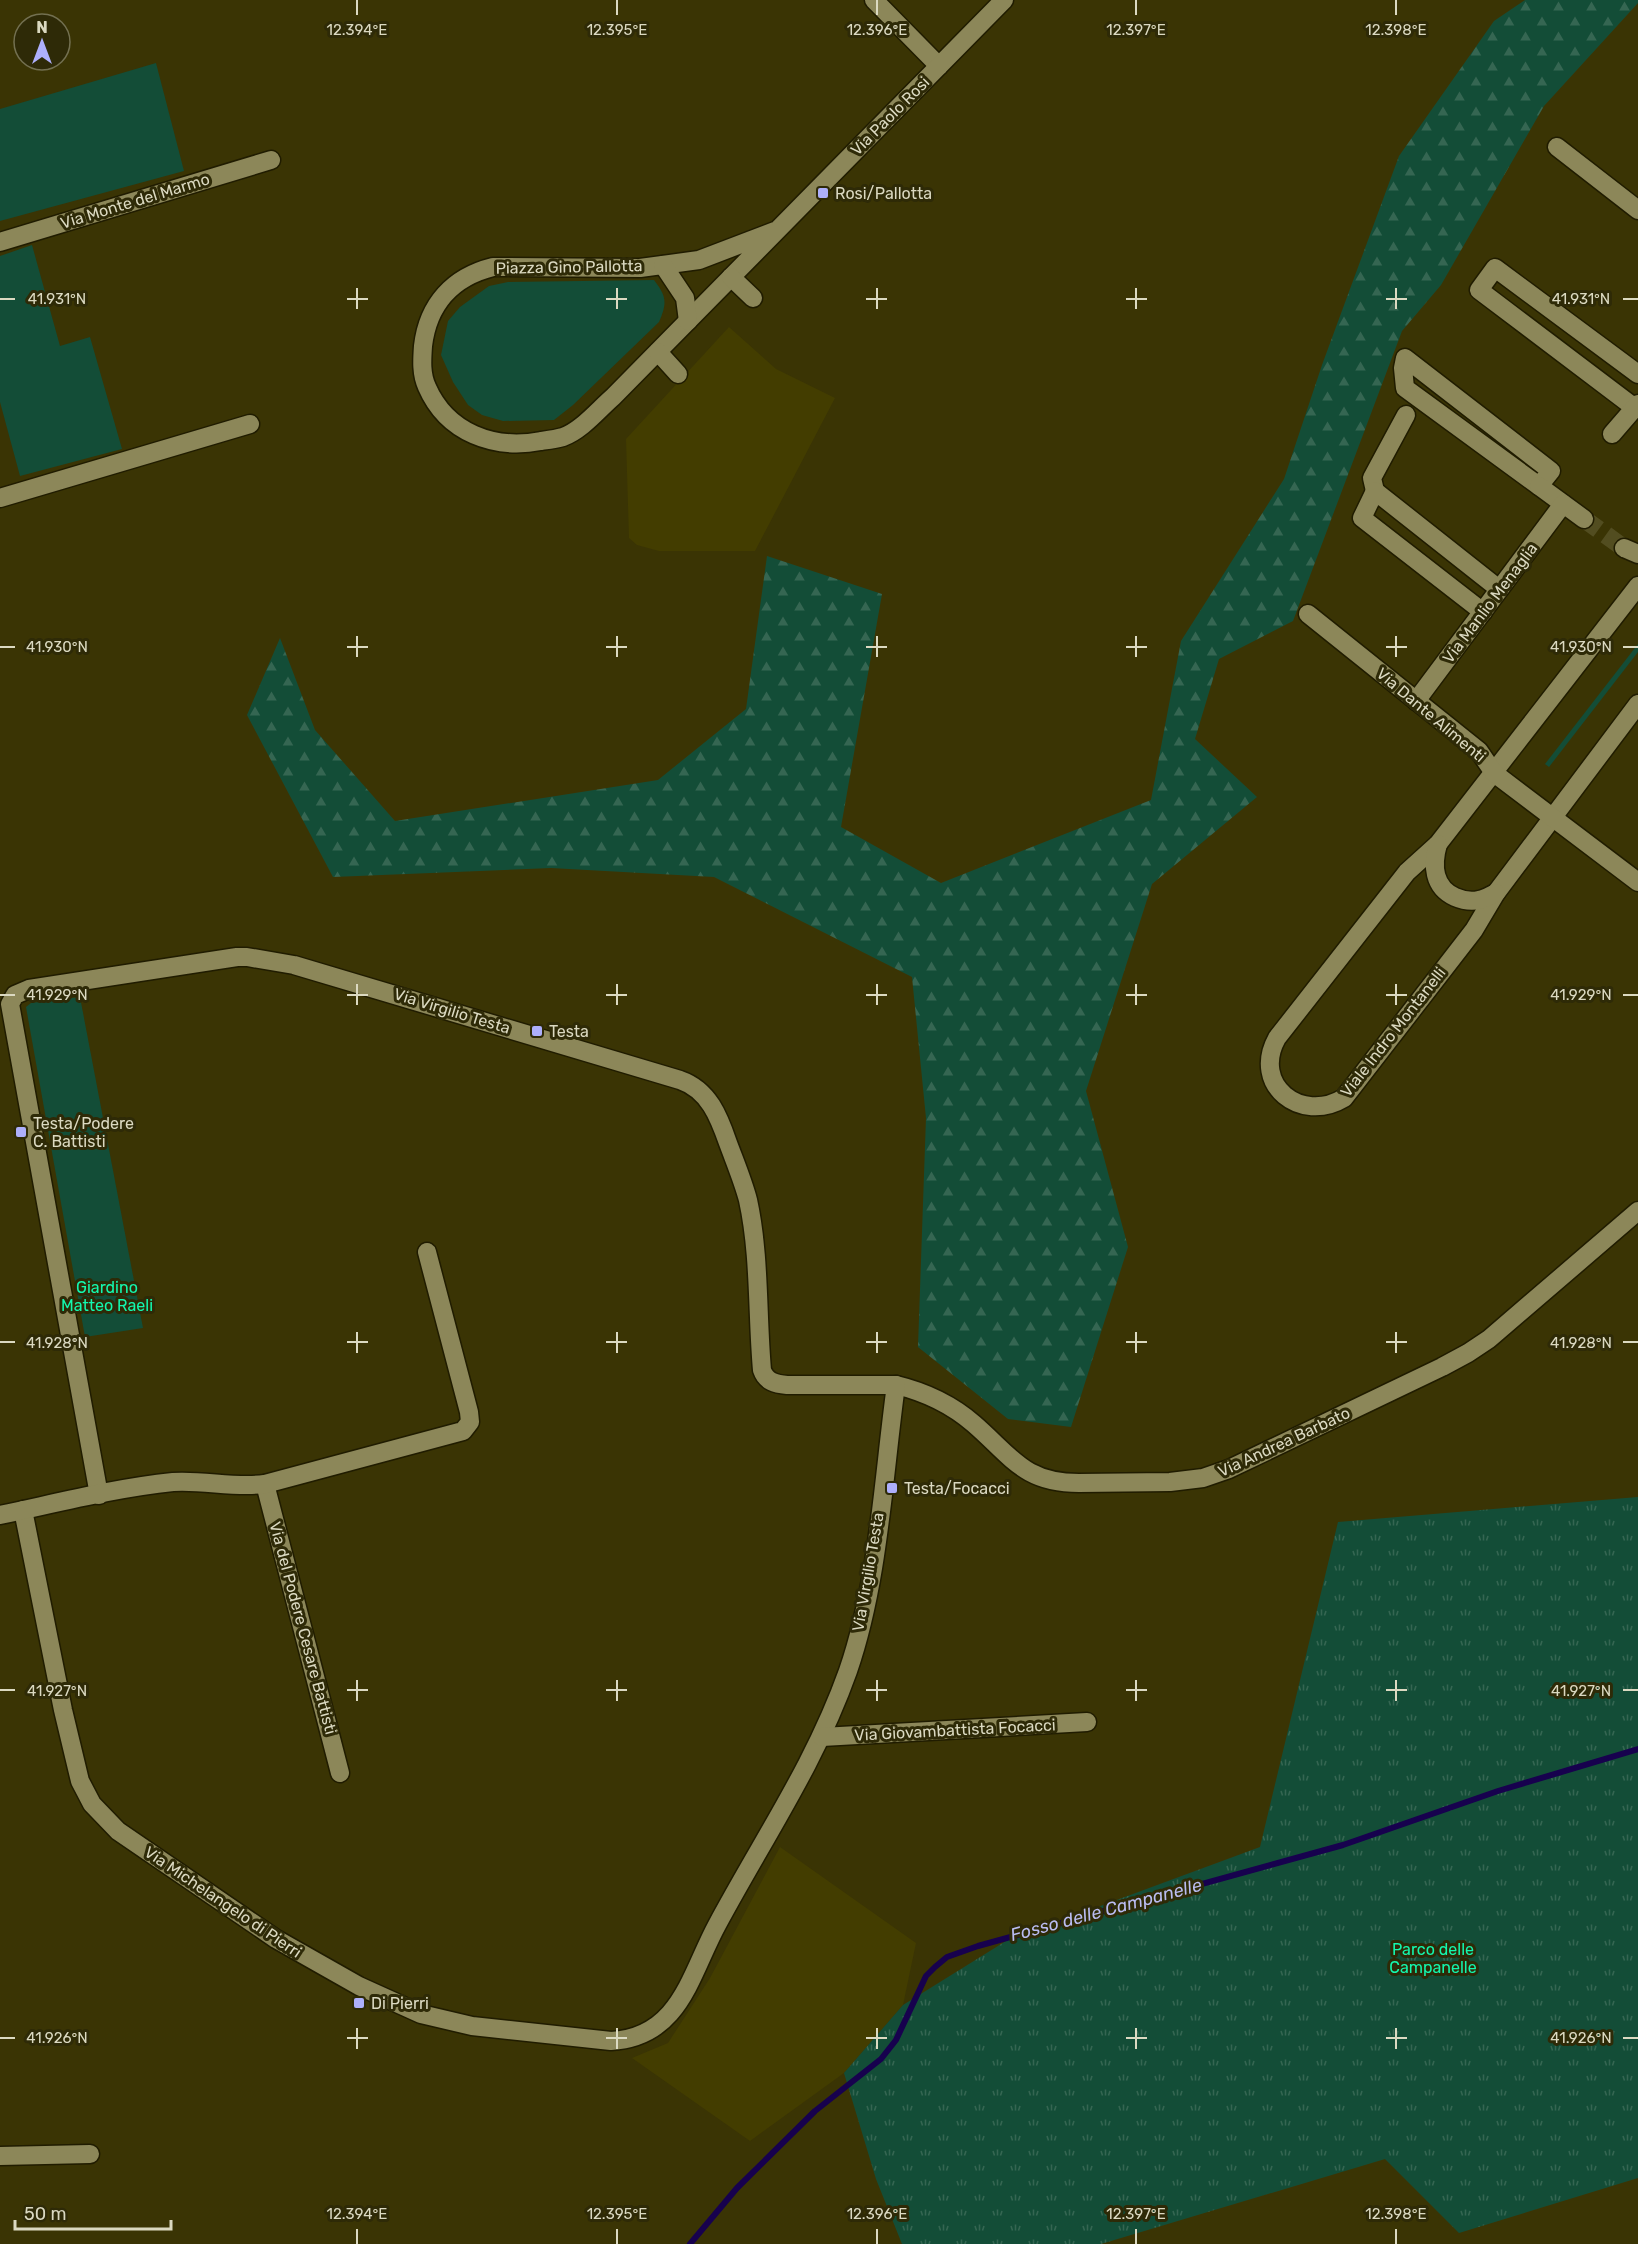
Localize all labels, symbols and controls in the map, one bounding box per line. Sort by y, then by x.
north arrow [12,12,72,72]
text: N [36,18,48,37]
text: 12.394°E [327,21,387,39]
text: 12.395°E [587,21,647,39]
text: 12.396°E [847,21,907,39]
text: 12.397°E [1106,21,1166,39]
text: 12.398°E [1365,21,1427,39]
street label: Via Paolo Rosi [847,73,933,159]
street label: Via Monte del Marmo [58,169,212,233]
place label: Rosi/Pallotta [835,184,932,203]
marker: Rosi/Pallotta [816,186,830,200]
street label: Piazza Gino Pallotta [495,256,643,278]
text: 41.931°N [28,290,86,308]
text: 41.931°N [1552,290,1610,308]
street label: Via Manlio Menaglia [1439,539,1541,667]
text: 41.930°N [26,638,88,656]
text: 41.930°N [1550,638,1612,656]
street label: Via Dante Alimenti [1373,664,1489,766]
street label: Viale Indro Montanelli [1336,963,1450,1101]
street label: Via Virgilio Testa [392,984,512,1038]
text: 41.929°N [26,986,88,1004]
text: 41.929°N [1550,986,1612,1004]
place label: Testa [549,1022,589,1041]
marker: Testa [530,1024,544,1038]
place label: Testa/Podere C. Battisti [33,1114,134,1151]
marker: Testa/Podere C. Battisti [14,1125,28,1139]
park label: Giardino Matteo Raeli [61,1278,153,1315]
text: 41.928°N [26,1334,88,1352]
text: 41.928°N [1550,1334,1612,1352]
street label: Via Andrea Barbato [1215,1403,1353,1481]
place label: Testa/Focacci [904,1479,1010,1498]
marker: Testa/Focacci [885,1481,899,1495]
street label: Via Virgilio Testa [848,1511,888,1633]
street label: Via del Podere Cesare Battisti [265,1520,341,1736]
text: 41.927°N [27,1682,87,1700]
text: 41.927°N [1551,1682,1611,1700]
street label: Via Giovambattista Focacci [854,1715,1056,1745]
street label: Via Michelangelo di Pierri [141,1842,305,1962]
water label: Fosso delle Campanelle [1008,1874,1204,1946]
park label: Parco delle Campanelle [1389,1940,1477,1977]
place label: Di Pierri [371,1994,429,2013]
marker: Di Pierri [352,1996,366,2010]
text: 41.926°N [26,2029,88,2047]
text: 41.926°N [1550,2029,1612,2047]
scale bar [15,2193,171,2231]
text: 50 m [24,2203,67,2225]
text: 12.394°E [327,2205,387,2223]
text: 12.395°E [587,2205,647,2223]
text: 12.396°E [847,2205,907,2223]
text: 12.397°E [1106,2205,1166,2223]
text: 12.398°E [1365,2205,1427,2223]

